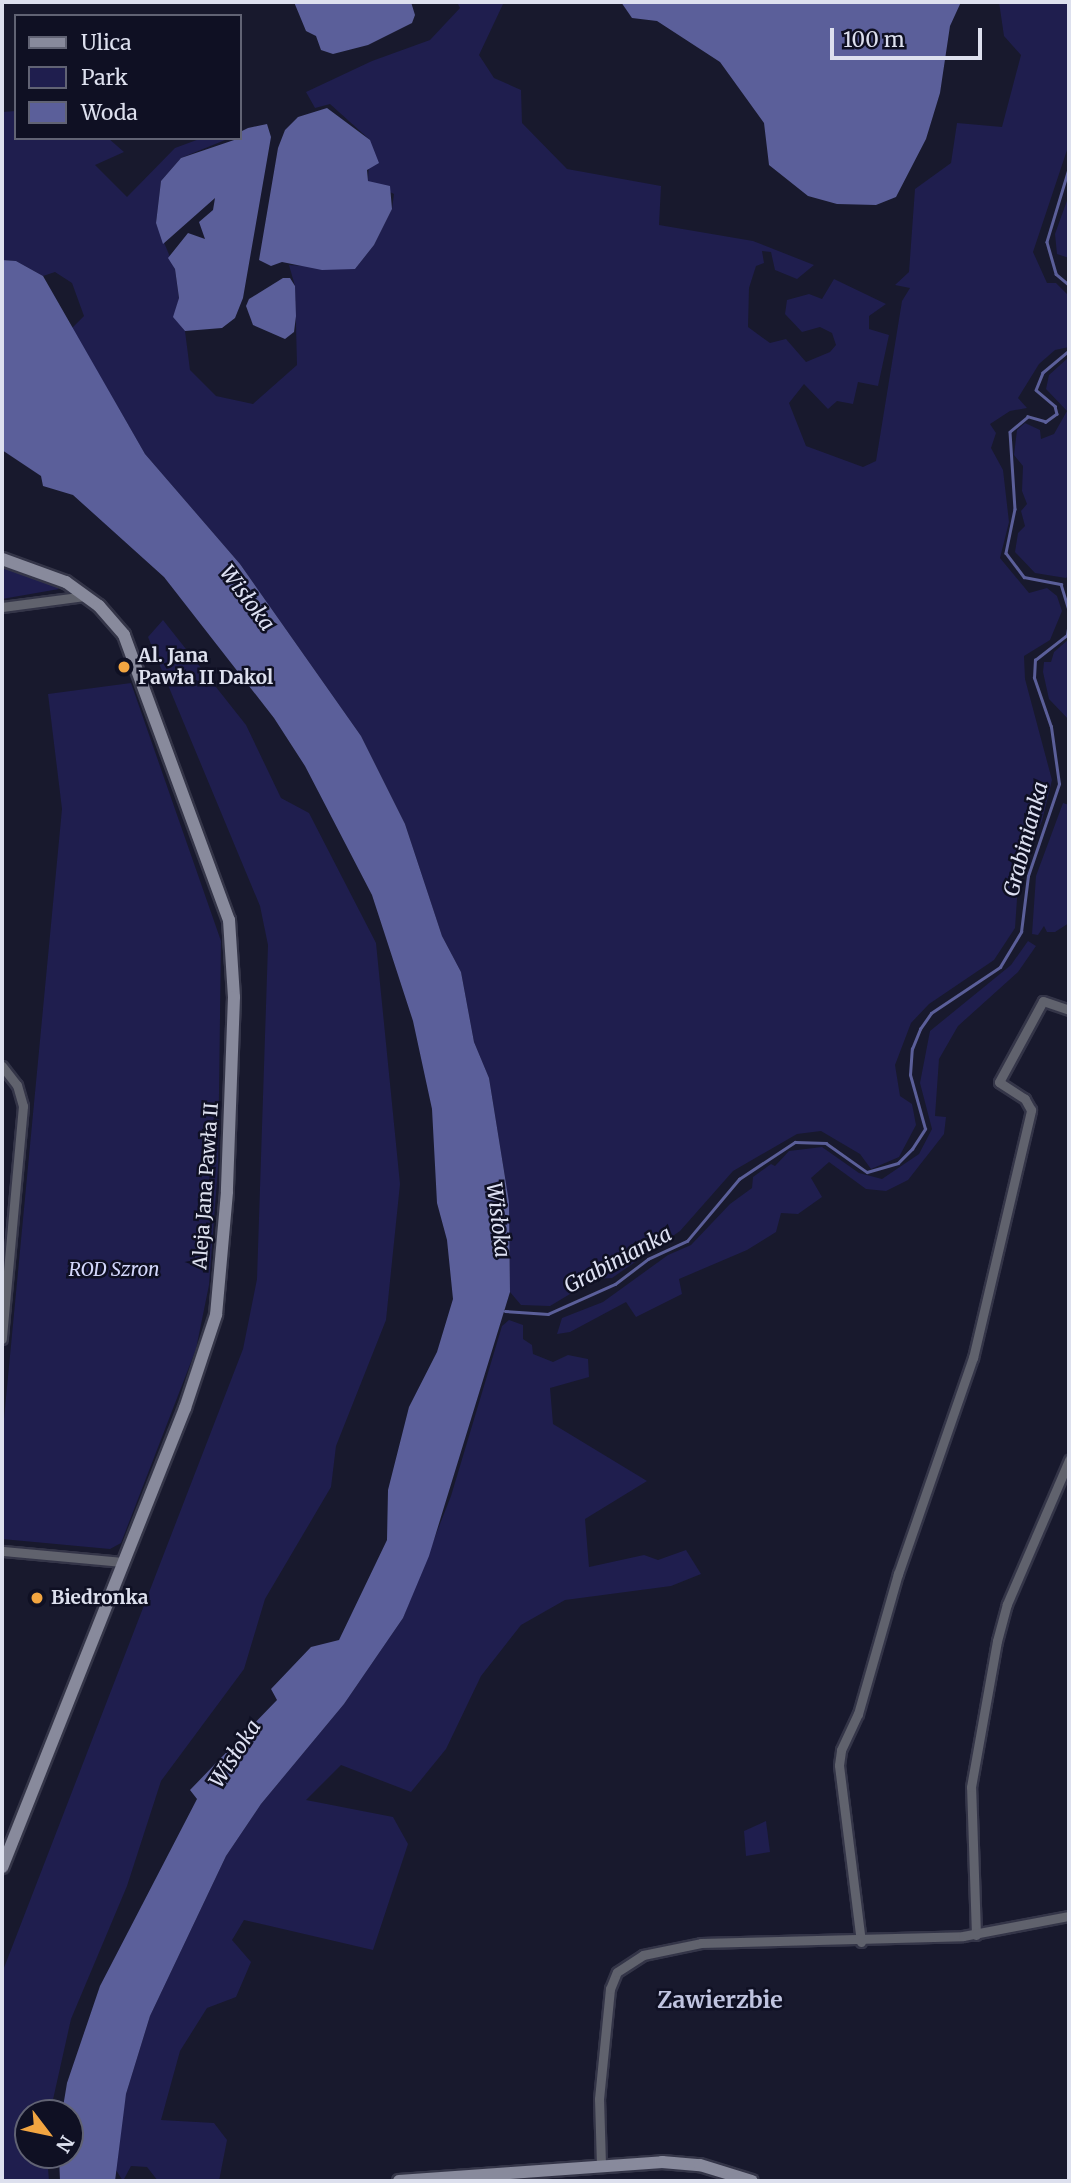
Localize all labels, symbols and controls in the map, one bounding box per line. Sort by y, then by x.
legend [14,14,242,140]
scale bar [833,14,985,58]
text: 100 m [843,26,905,53]
text: Ulica [81,29,131,56]
text: Park [81,64,128,91]
text: Woda [81,99,138,126]
water label: Wisłoka [214,560,280,636]
place label: Al. Jana Pawła II Dakol [138,645,273,689]
marker: Al. Jana Pawła II Dakol [116,659,132,675]
water label: Grabinianka [999,779,1053,899]
street label: Aleja Jana Pawła II [189,1102,223,1270]
water label: Wisłoka [481,1181,515,1259]
water label: Grabinianka [560,1221,676,1299]
park label: ROD Szron [68,1259,160,1281]
place label: Biedronka [51,1587,148,1609]
marker: Biedronka [29,1590,45,1606]
water label: Wisłoka [204,1715,266,1793]
district label: Zawierzbie [657,1986,783,2014]
north arrow [14,2099,84,2169]
text: N [51,2131,79,2157]

